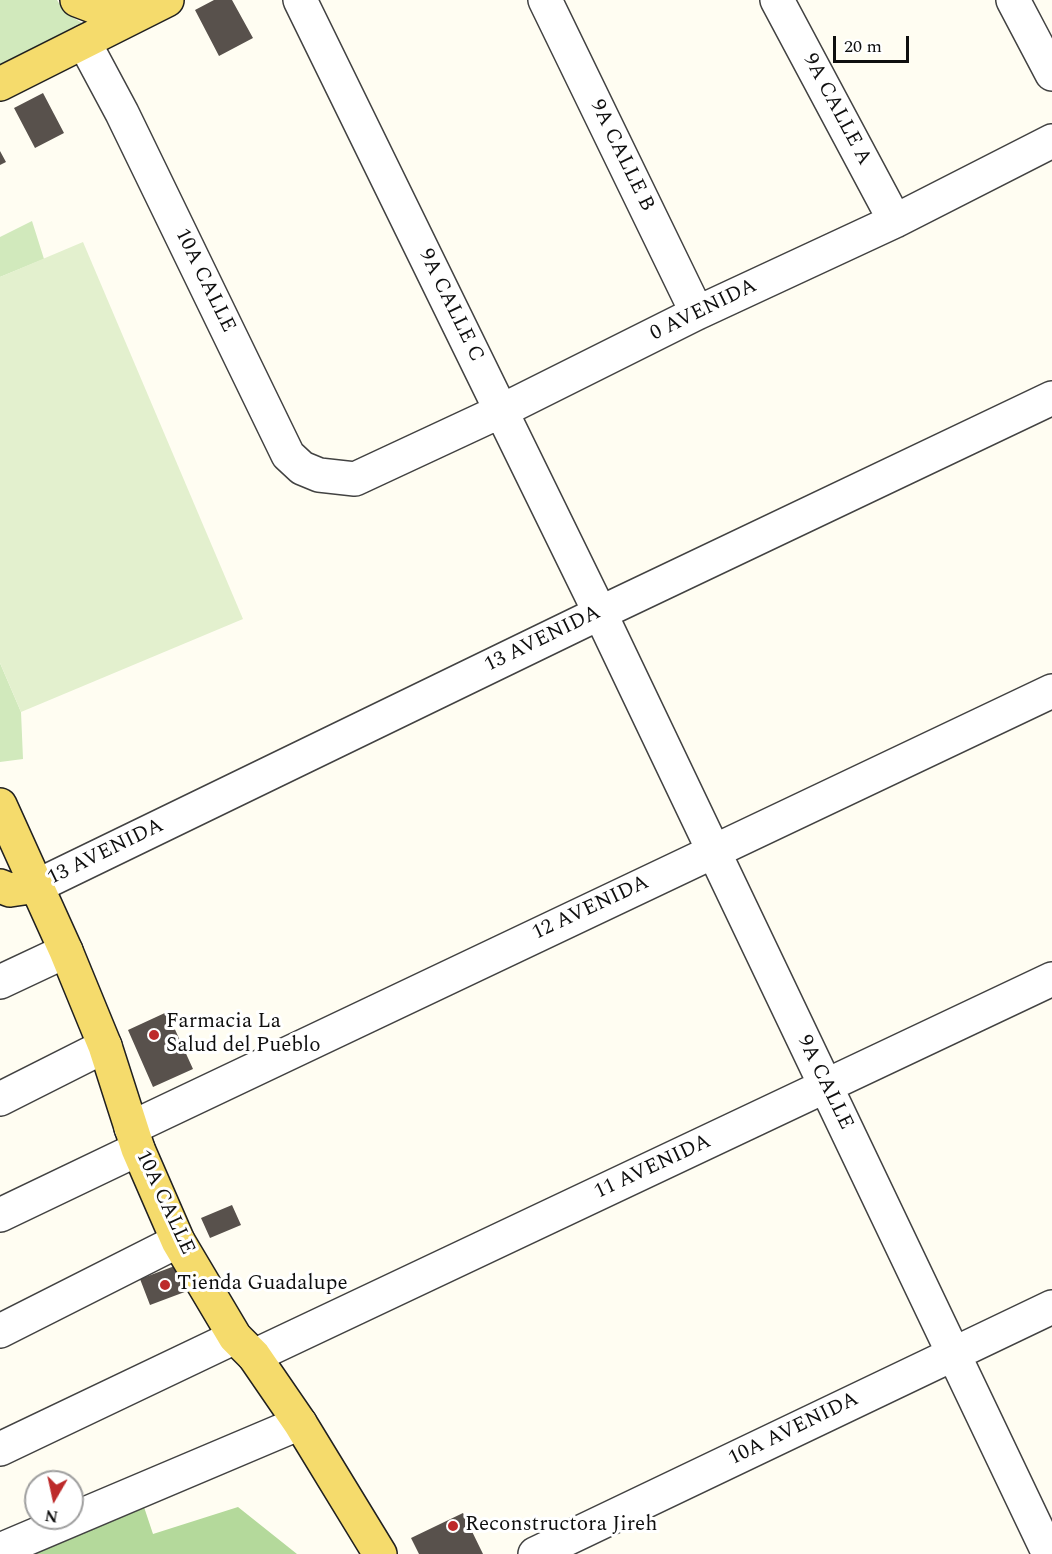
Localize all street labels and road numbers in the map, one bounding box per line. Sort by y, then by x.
street label: 9A CALLE A [796,50,876,170]
street label: 9A CALLE B [583,96,659,216]
street label: 10A CALLE [168,225,240,337]
street label: 9A CALLE C [412,245,488,367]
street label: 0 AVENIDA [647,274,761,348]
street label: 13 AVENIDA [481,601,605,679]
street label: 13 AVENIDA [44,814,168,892]
street label: 12 AVENIDA [529,871,653,947]
street label: 9A CALLE [790,1032,858,1134]
street label: 11 AVENIDA [591,1130,715,1206]
street label: 10A CALLE [129,1147,199,1259]
street label: 10A AVENIDA [725,1388,863,1472]

